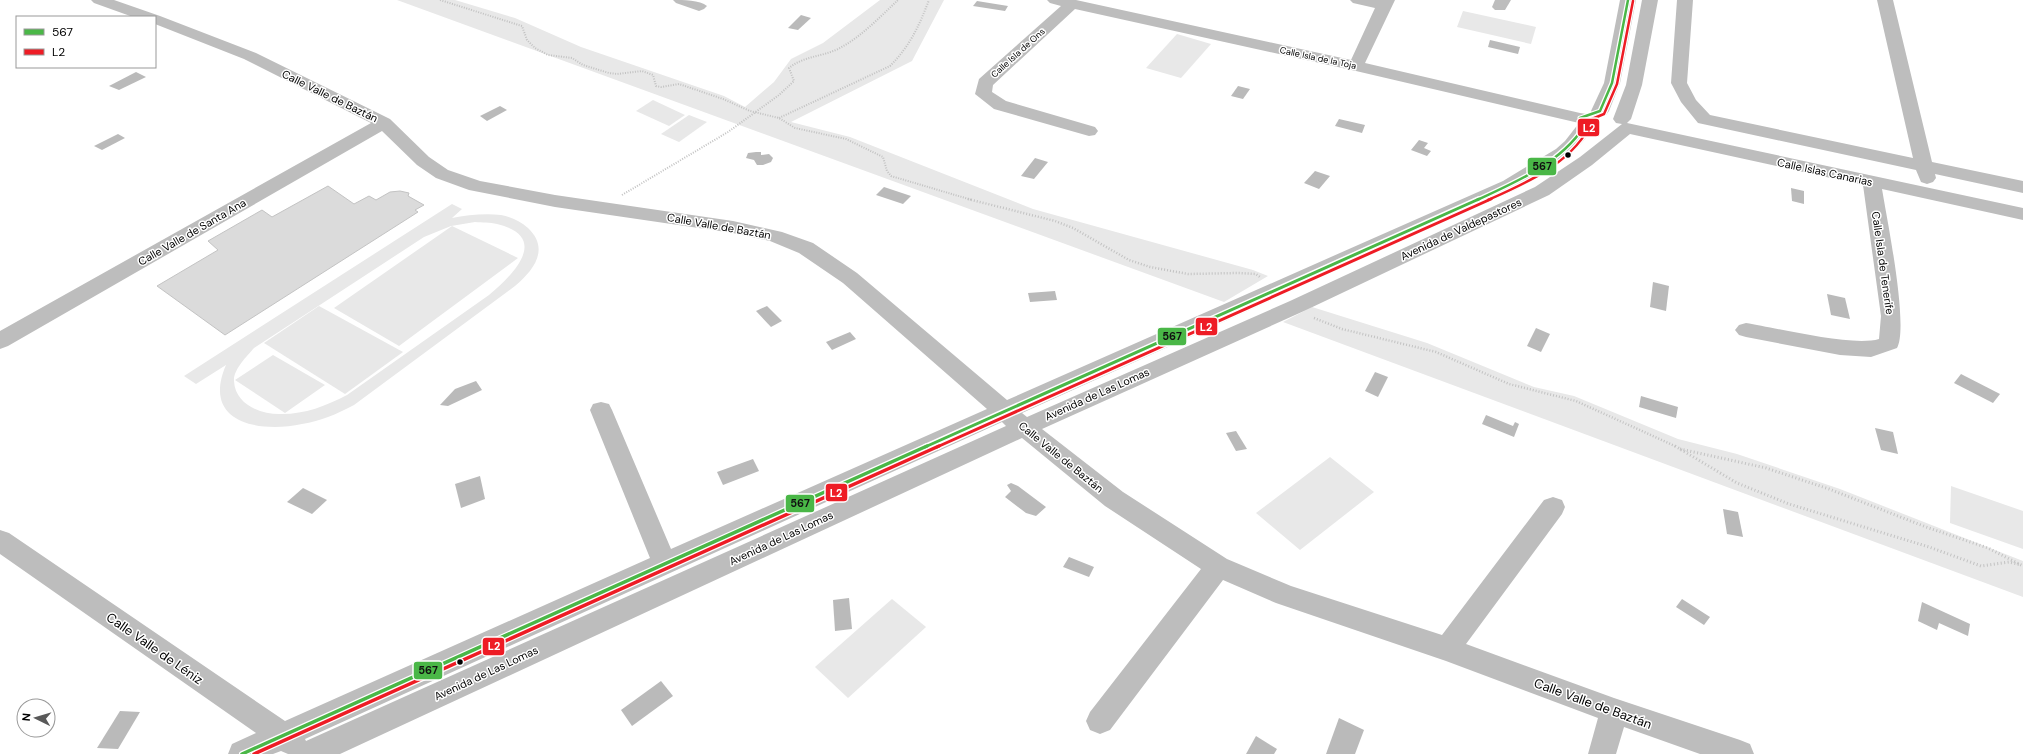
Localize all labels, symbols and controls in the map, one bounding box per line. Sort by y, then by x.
legend [16,16,156,68]
text: 567 [52,24,73,40]
street label: Calle Isla de Ons [988,25,1048,80]
text: L2 [52,44,65,60]
street label: Calle Isla de la Toja [1279,44,1357,72]
street label: Calle Valle de Baztán [280,67,380,125]
line badge: L2 [1577,118,1600,137]
text: L2 [1583,121,1595,135]
unlabelled marker [1563,150,1573,160]
street label: Calle Islas Canarias [1776,155,1874,189]
line badge: 567 [1527,157,1557,176]
text: 567 [1532,159,1552,173]
street label: Calle Valle de Santa Ana [136,195,248,269]
street label: Avenida de Valdepastores [1398,195,1524,263]
street label: Calle Valle de Baztán [666,210,772,242]
street label: Calle Isla de Tenerife [1869,211,1897,315]
line badge: L2 [1195,317,1218,336]
text: L2 [1200,320,1212,334]
line badge: 567 [1157,327,1187,346]
text: 567 [1162,329,1182,343]
street label: Avenida de Las Lomas [1043,365,1151,423]
street label: Calle Valle de Baztán [1016,418,1106,496]
line badge: L2 [825,483,848,502]
text: L2 [830,486,842,500]
line badge: 567 [785,494,815,513]
text: 567 [790,496,810,510]
street label: Avenida de Las Lomas [727,508,835,568]
street label: Calle Valle de Léniz [103,609,206,688]
line badge: L2 [482,637,505,656]
text: L2 [488,639,500,653]
street label: Avenida de Las Lomas [432,643,540,703]
unlabelled marker [455,657,465,667]
line badge: 567 [413,661,443,680]
text: 567 [418,663,438,677]
street label: Calle Valle de Baztán [1532,674,1654,733]
north arrow [16,698,56,738]
text: N [19,713,33,722]

